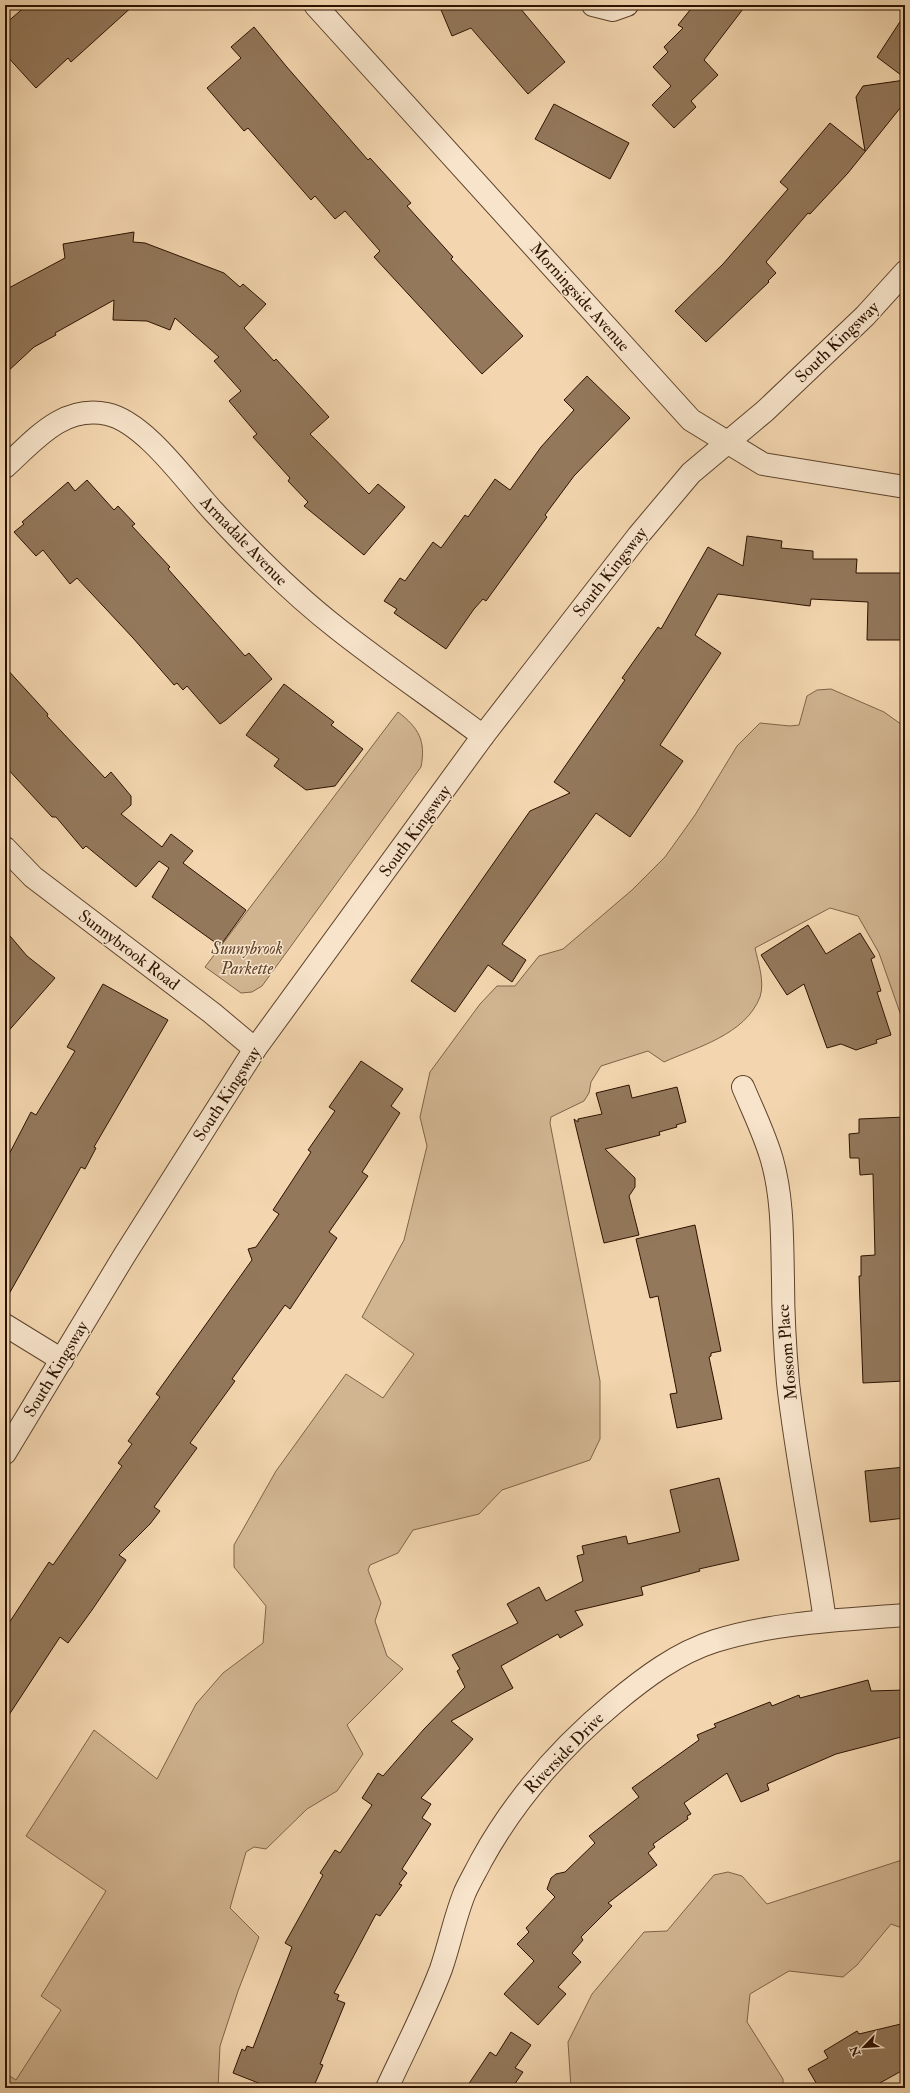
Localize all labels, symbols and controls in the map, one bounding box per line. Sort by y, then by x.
street label: Morningside Avenue [525,238,635,356]
street label: South Kingsway [791,296,884,388]
street label: Armadale Avenue [195,491,292,590]
street label: South Kingsway [568,522,653,622]
street label: South Kingsway [375,781,456,882]
street label: Sunnybrook Road [74,905,184,996]
park label: Sunnybrook Parkette [210,938,283,979]
street label: South Kingsway [189,1042,266,1146]
street label: Mossom Place [772,1303,802,1401]
street label: South Kingsway [19,1317,94,1421]
street label: Riverside Drive [520,1708,608,1798]
north arrow [844,2027,884,2067]
text: N [847,2043,864,2059]

